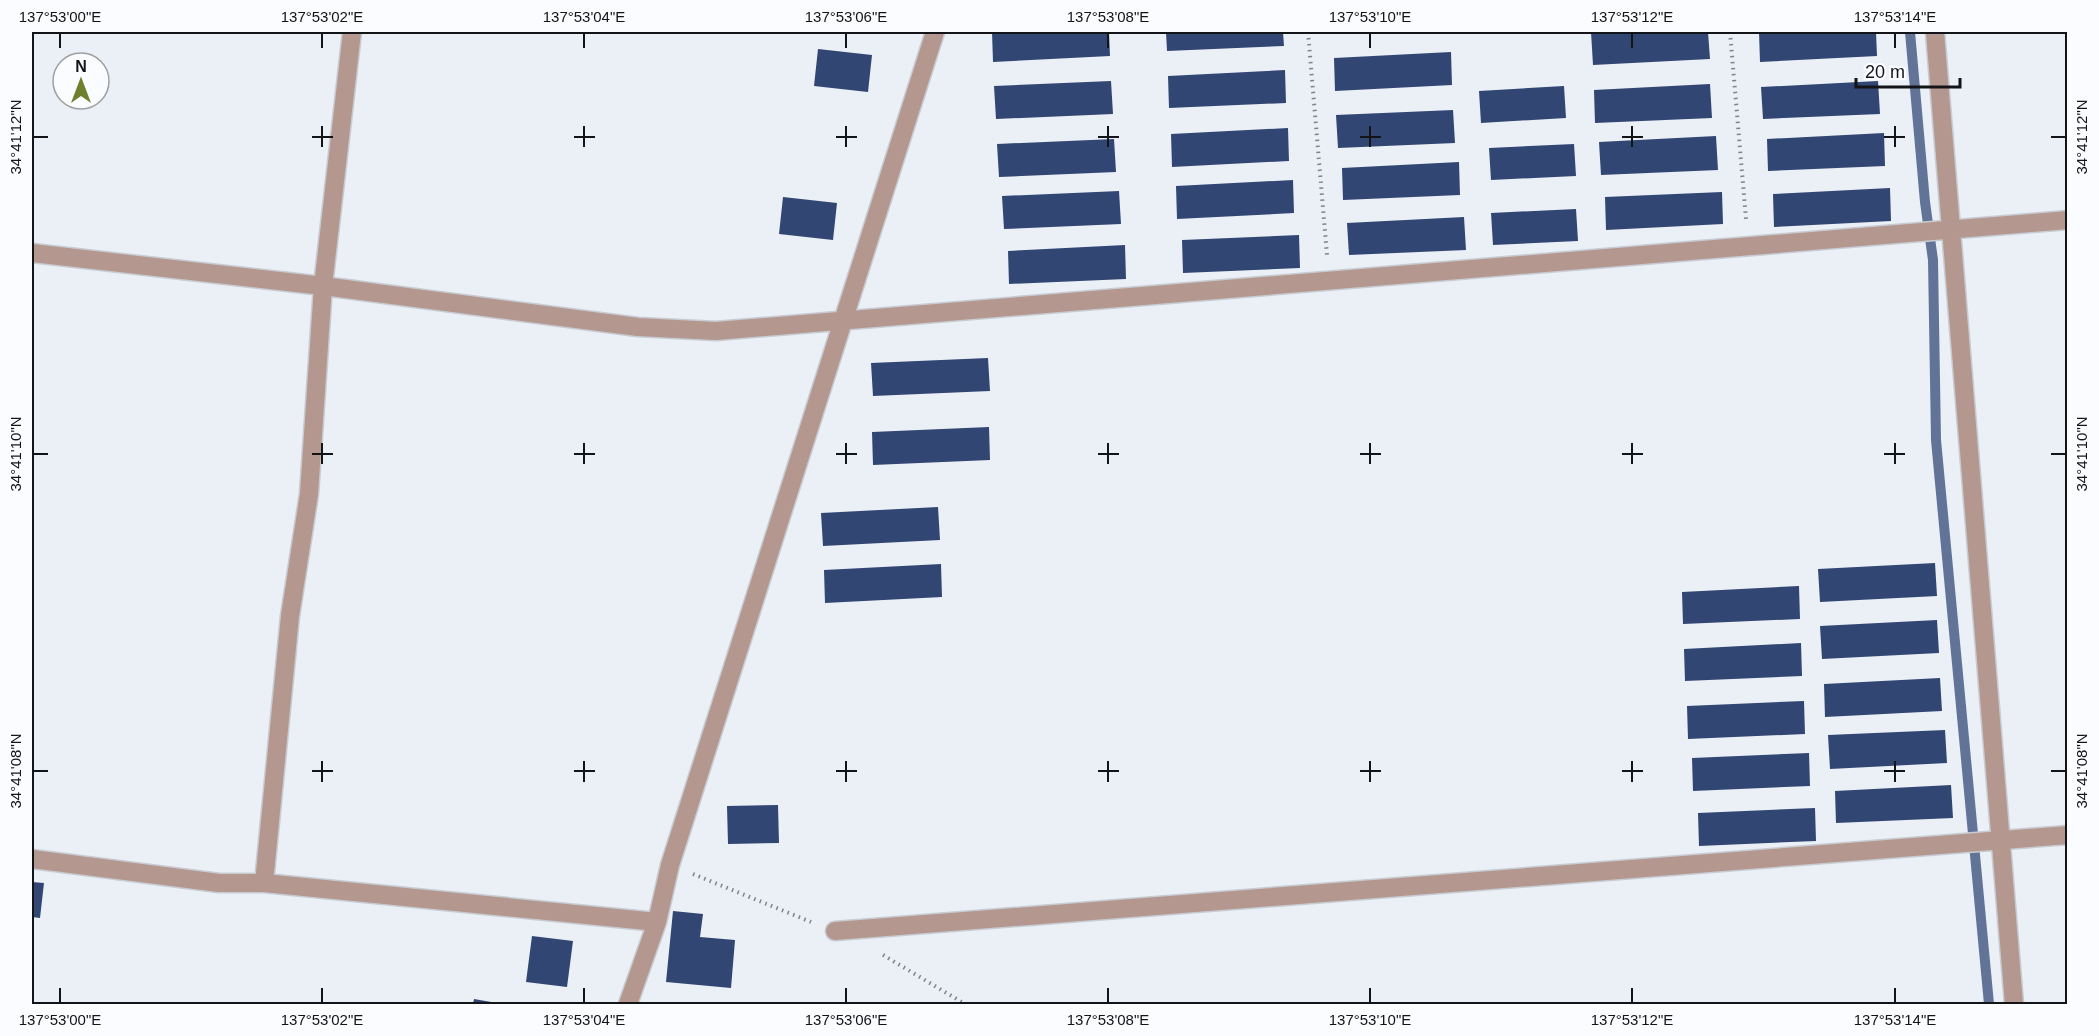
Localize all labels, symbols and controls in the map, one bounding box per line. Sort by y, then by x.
text: 137°53'00"E [19,8,101,25]
text: 137°53'02"E [281,8,363,25]
text: 137°53'04"E [543,8,625,25]
text: 137°53'06"E [805,8,887,25]
text: 137°53'08"E [1067,8,1149,25]
text: 137°53'10"E [1329,8,1411,25]
text: 137°53'12"E [1591,8,1673,25]
text: 137°53'14"E [1854,8,1936,25]
north arrow [51,51,111,111]
scale bar [1856,51,1960,89]
text: N [75,58,87,75]
text: 20 m [1865,62,1905,82]
text: 34°41'12"N [7,99,24,175]
text: 34°41'12"N [2073,99,2090,175]
text: 34°41'10"N [7,416,24,492]
text: 34°41'10"N [2073,416,2090,492]
text: 34°41'08"N [7,733,24,809]
text: 34°41'08"N [2073,733,2090,809]
text: 137°53'00"E [19,1011,101,1028]
text: 137°53'02"E [281,1011,363,1028]
text: 137°53'04"E [543,1011,625,1028]
text: 137°53'06"E [805,1011,887,1028]
text: 137°53'08"E [1067,1011,1149,1028]
text: 137°53'10"E [1329,1011,1411,1028]
text: 137°53'12"E [1591,1011,1673,1028]
text: 137°53'14"E [1854,1011,1936,1028]

